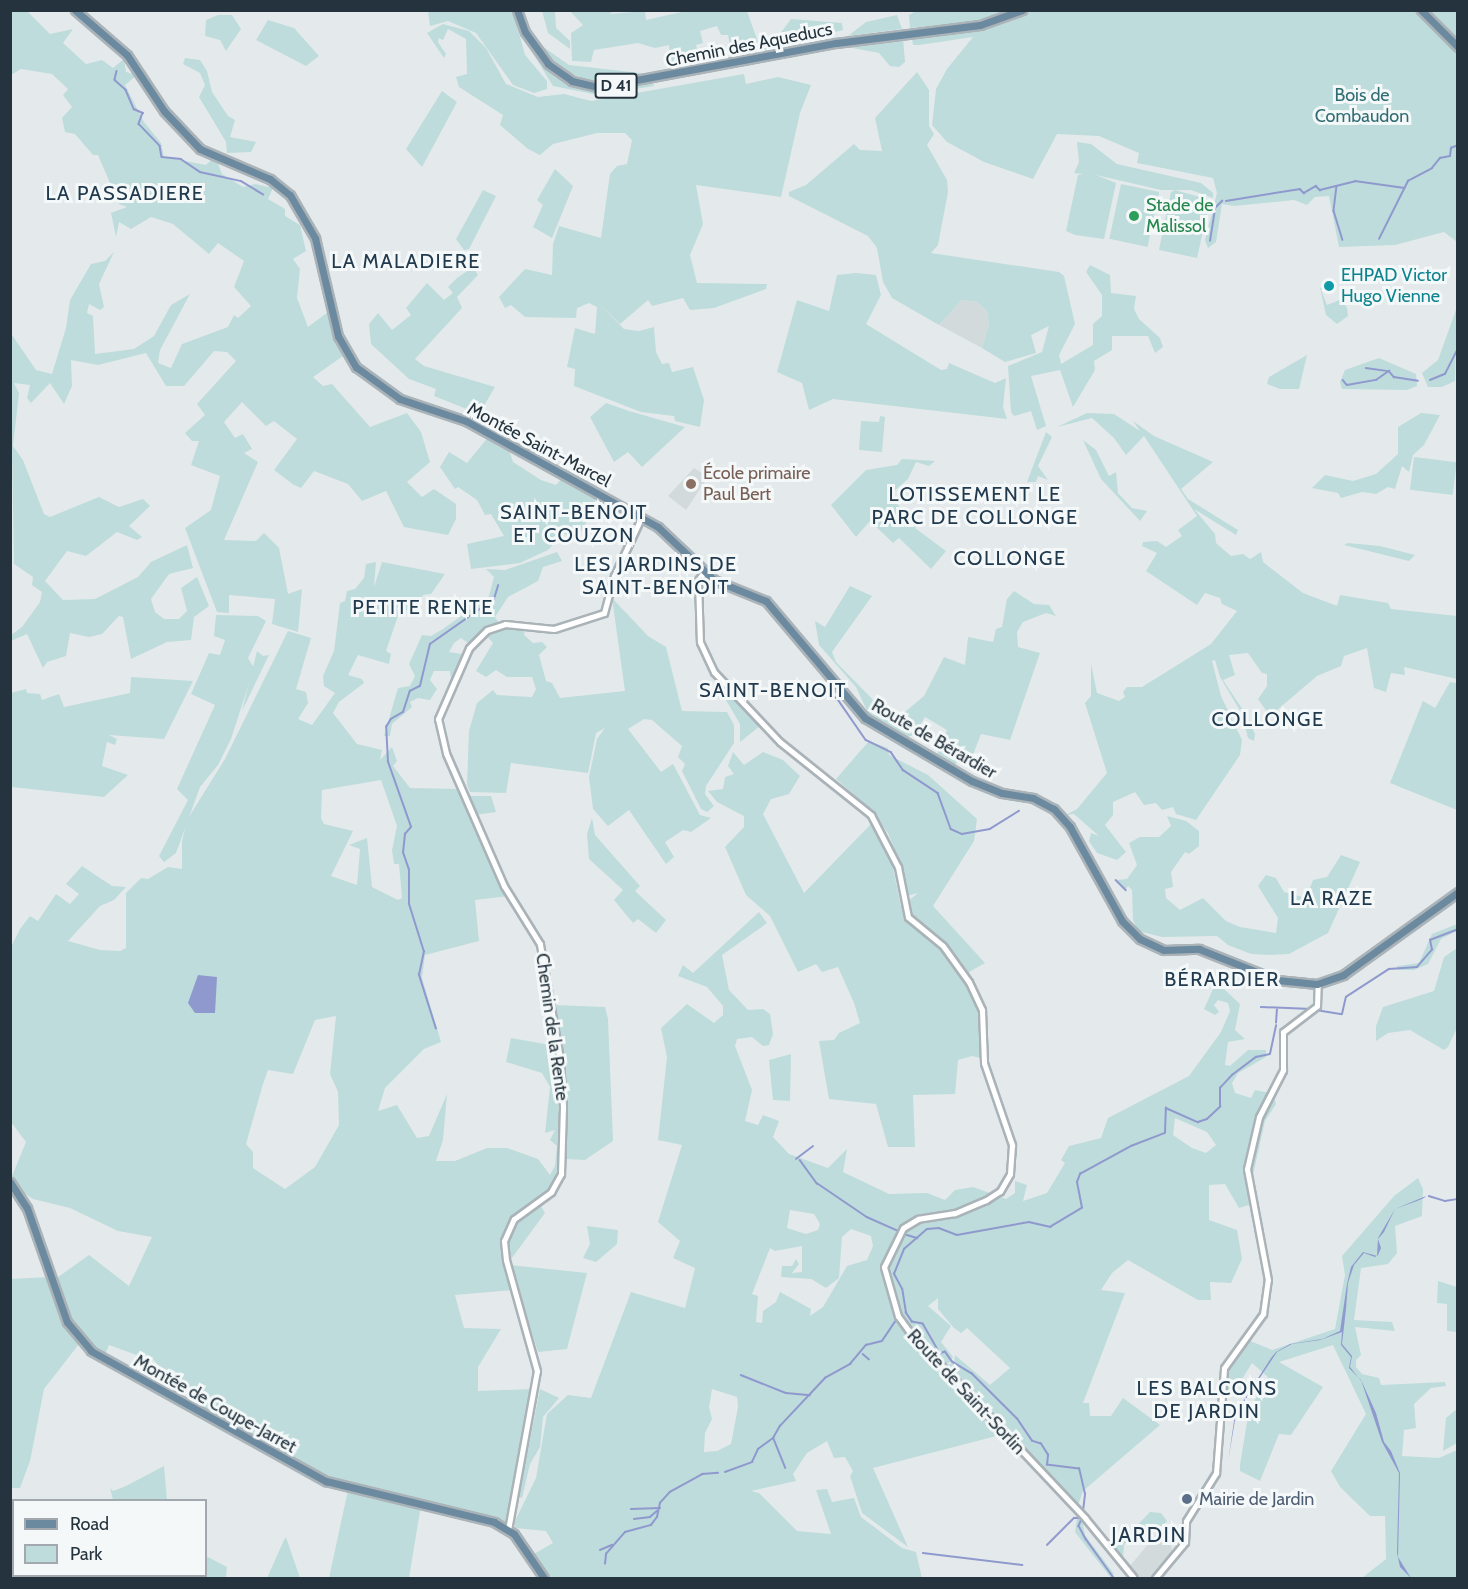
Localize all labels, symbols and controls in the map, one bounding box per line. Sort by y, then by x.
street label: Chemin des Aqueducs [664,18,834,72]
road number: D 41 [594,73,638,99]
park label: Bois de Combaudon [1315,85,1409,128]
district label: LA PASSADIERE [46,181,204,205]
place label: Stade de Malissol [1146,195,1213,238]
marker: Stade de Malissol [1127,209,1141,223]
district label: LA MALADIERE [331,249,481,273]
place label: EHPAD Victor Hugo Vienne [1341,265,1447,308]
marker: EHPAD Victor Hugo Vienne [1322,279,1336,293]
street label: Montée Saint-Marcel [464,398,614,492]
place label: École primaire Paul Bert [703,463,810,506]
marker: École primaire Paul Bert [684,477,698,491]
district label: LOTISSEMENT LE PARC DE COLLONGE [872,482,1078,529]
district label: SAINT-BENOIT ET COUZON [500,500,648,547]
district label: COLLONGE [954,546,1066,570]
district label: LES JARDINS DE SAINT-BENOIT [574,553,738,600]
district label: PETITE RENTE [352,595,494,619]
district label: SAINT-BENOIT [699,678,847,702]
street label: Route de Bérardier [868,694,1000,784]
district label: COLLONGE [1212,707,1324,731]
district label: LA RAZE [1290,886,1374,910]
street label: Chemin de la Rente [531,952,573,1102]
district label: BÉRARDIER [1164,967,1280,991]
street label: Route de Saint-Sorlin [903,1325,1029,1459]
street label: Montée de Coupe-Jarret [130,1350,300,1458]
district label: LES BALCONS DE JARDIN [1137,1377,1277,1424]
place label: Mairie de Jardin [1199,1488,1314,1510]
marker: Mairie de Jardin [1180,1492,1194,1506]
legend [12,1499,207,1577]
text: Road [70,1513,109,1535]
district label: JARDIN [1111,1522,1187,1548]
text: Park [70,1543,102,1565]

